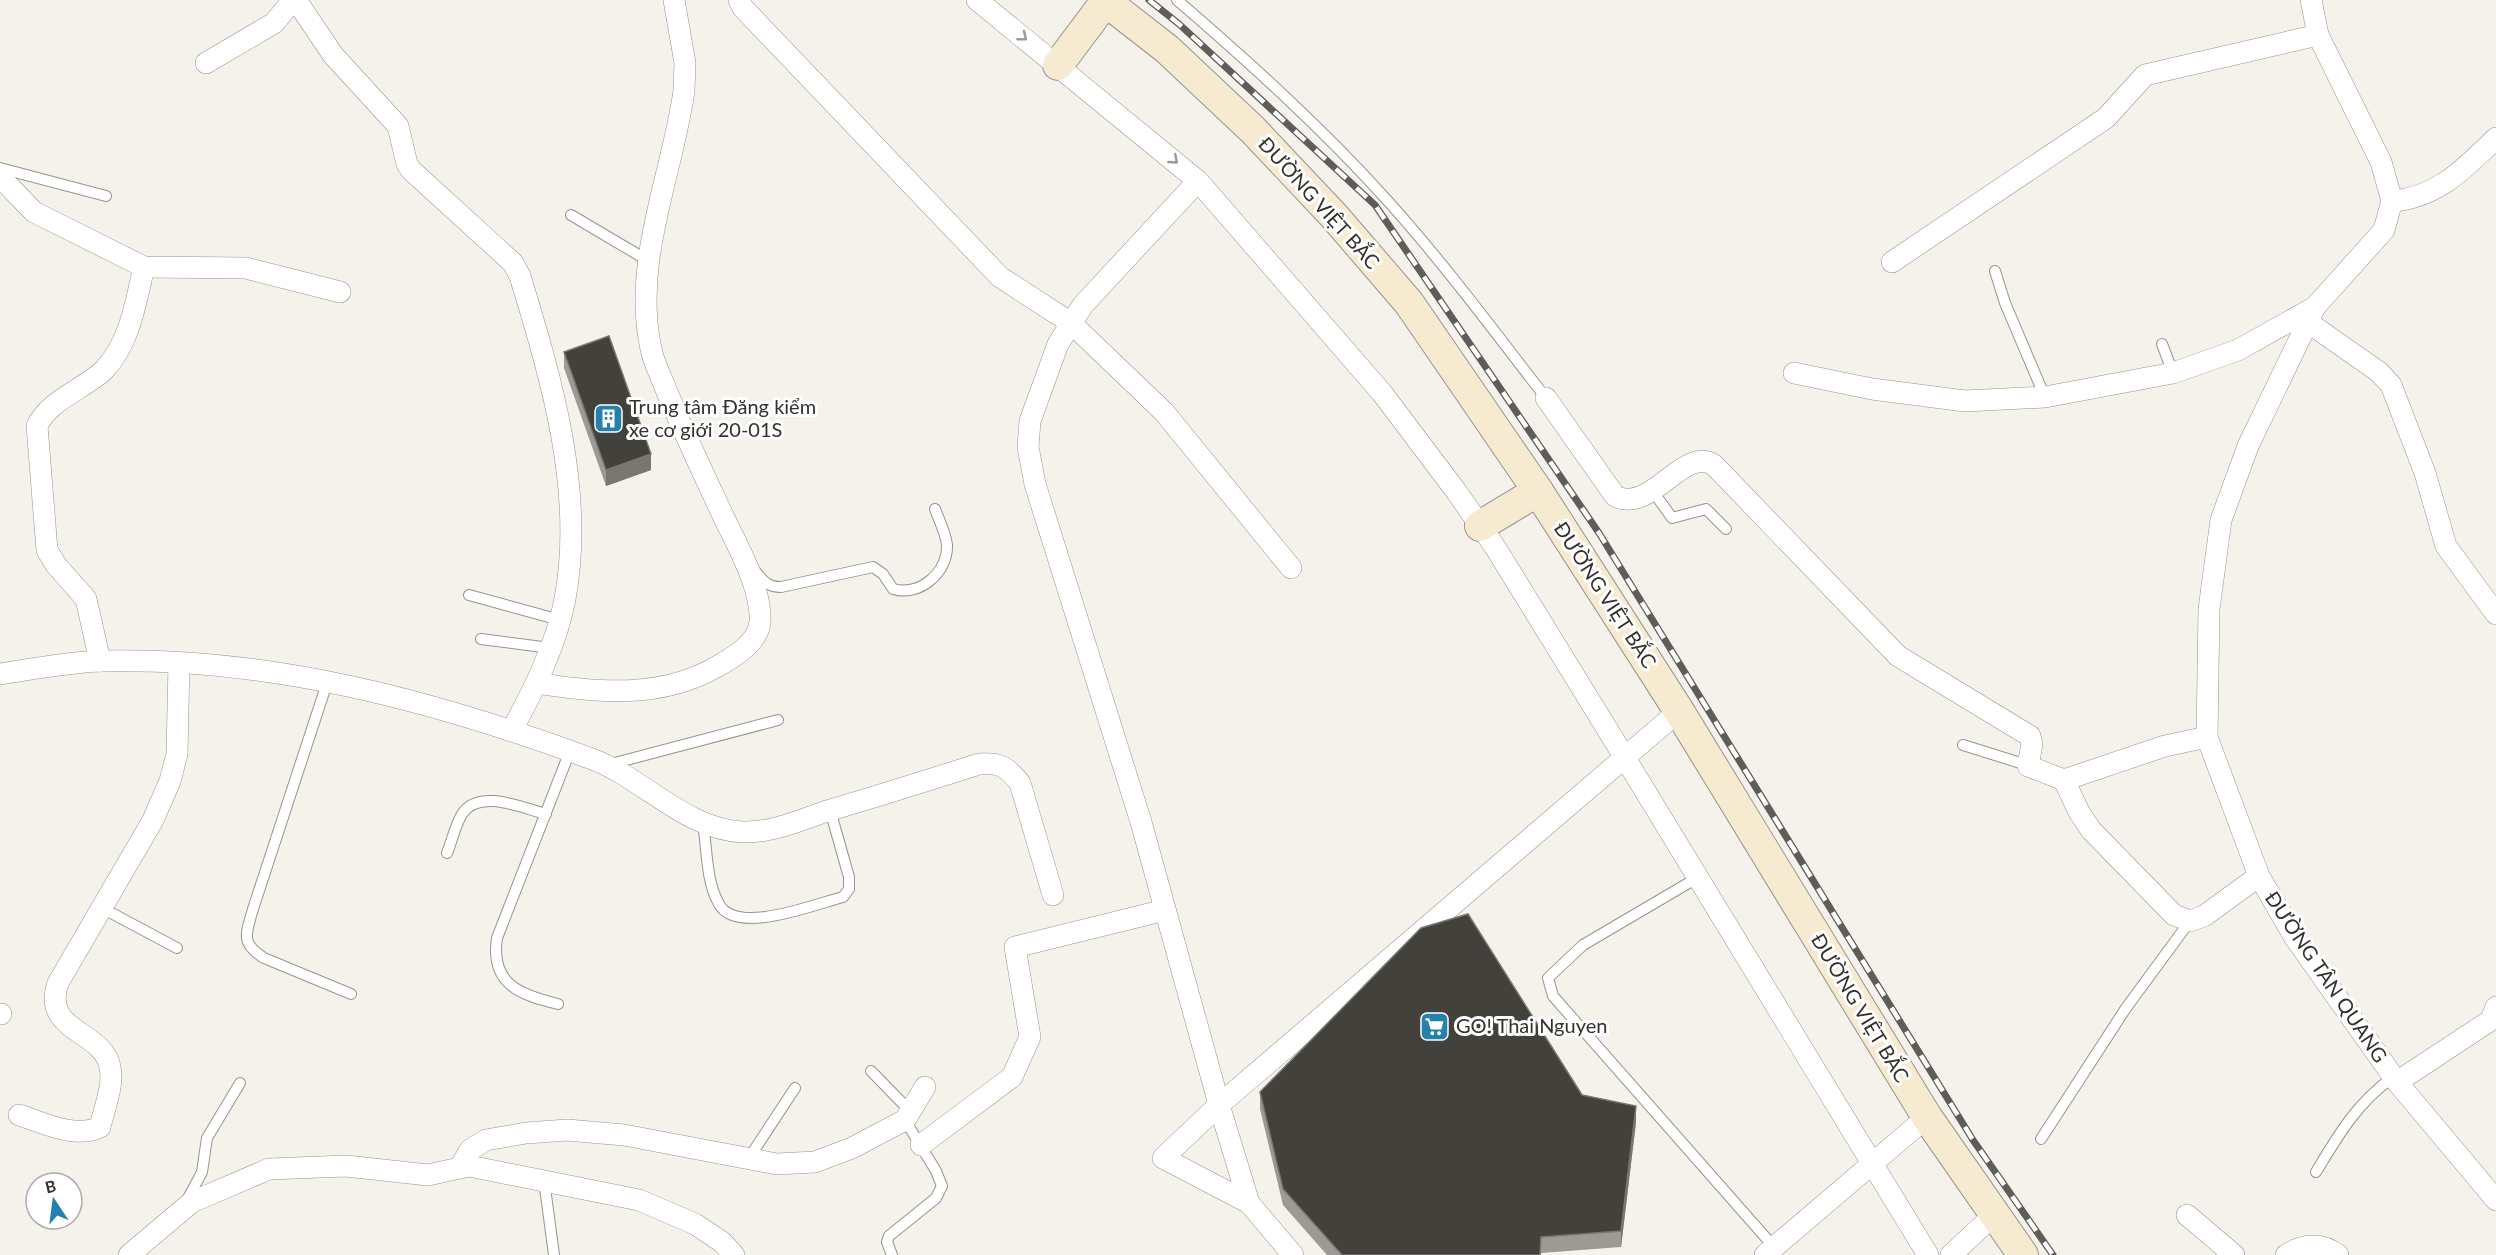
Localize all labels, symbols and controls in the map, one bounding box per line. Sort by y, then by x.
one-way arrow [1016,29,1027,40]
street label: ĐƯỜNG VIỆT BẮC [1254,131,1385,273]
one-way arrow [1167,153,1178,164]
place label: Trung tâm Đăng kiểm xe cơ giới 20-01S [629,394,816,441]
building icon: Trung tâm Đăng kiểm xe cơ giới 20-01S [592,403,624,435]
street label: ĐƯỜNG VIỆT BẮC [1550,517,1662,672]
street label: ĐƯỜNG TÂN QUANG [2261,886,2393,1067]
street label: ĐƯỜNG VIỆT BẮC [1807,929,1915,1086]
supermarket icon: GO! Thai Nguyen [1419,1010,1451,1042]
place label: GO! Thai Nguyen [1456,1013,1607,1037]
north arrow [24,1171,84,1231]
text: B [43,1175,58,1196]

